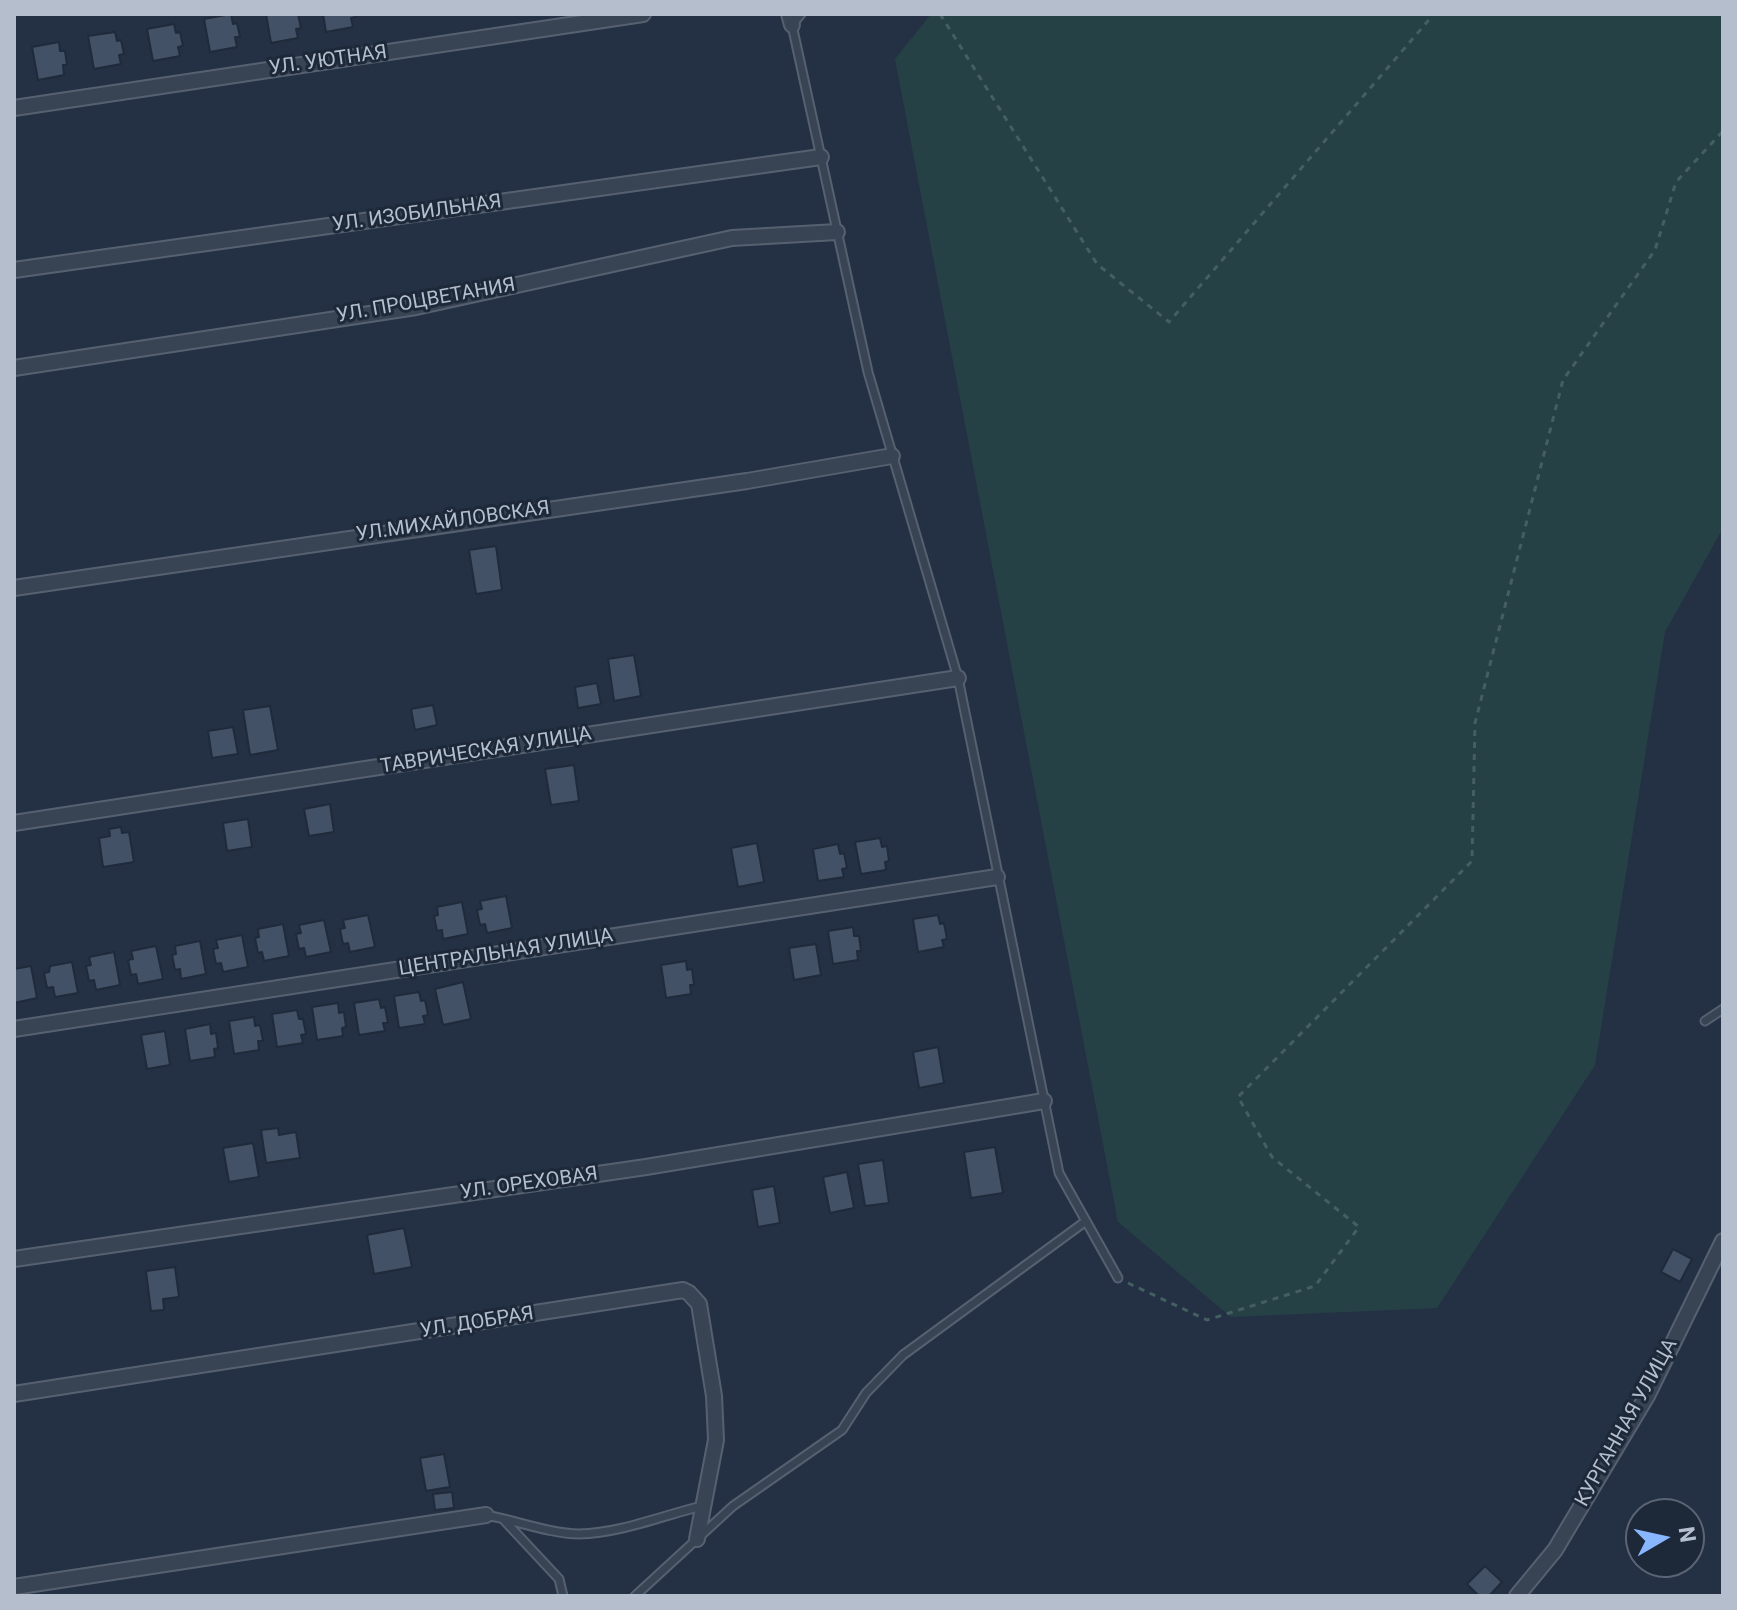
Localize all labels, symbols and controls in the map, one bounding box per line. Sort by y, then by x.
street label: УЛ. УЮТНАЯ [268,41,388,81]
street label: УЛ. ИЗОБИЛЬНАЯ [331,190,503,238]
street label: УЛ. ПРОЦВЕТАНИЯ [335,273,517,329]
street label: УЛ.МИХАЙЛОВСКАЯ [355,497,551,547]
street label: ТАВРИЧЕСКАЯ УЛИЦА [379,722,593,780]
street label: ЦЕНТРАЛЬНАЯ УЛИЦА [397,924,615,982]
street label: УЛ. ОРЕХОВАЯ [459,1162,599,1206]
street label: УЛ. ДОБРАЯ [418,1302,536,1344]
street label: КУРГАННАЯ УЛИЦА [1571,1335,1683,1511]
north arrow [1625,1498,1705,1578]
text: N [1674,1525,1701,1544]

